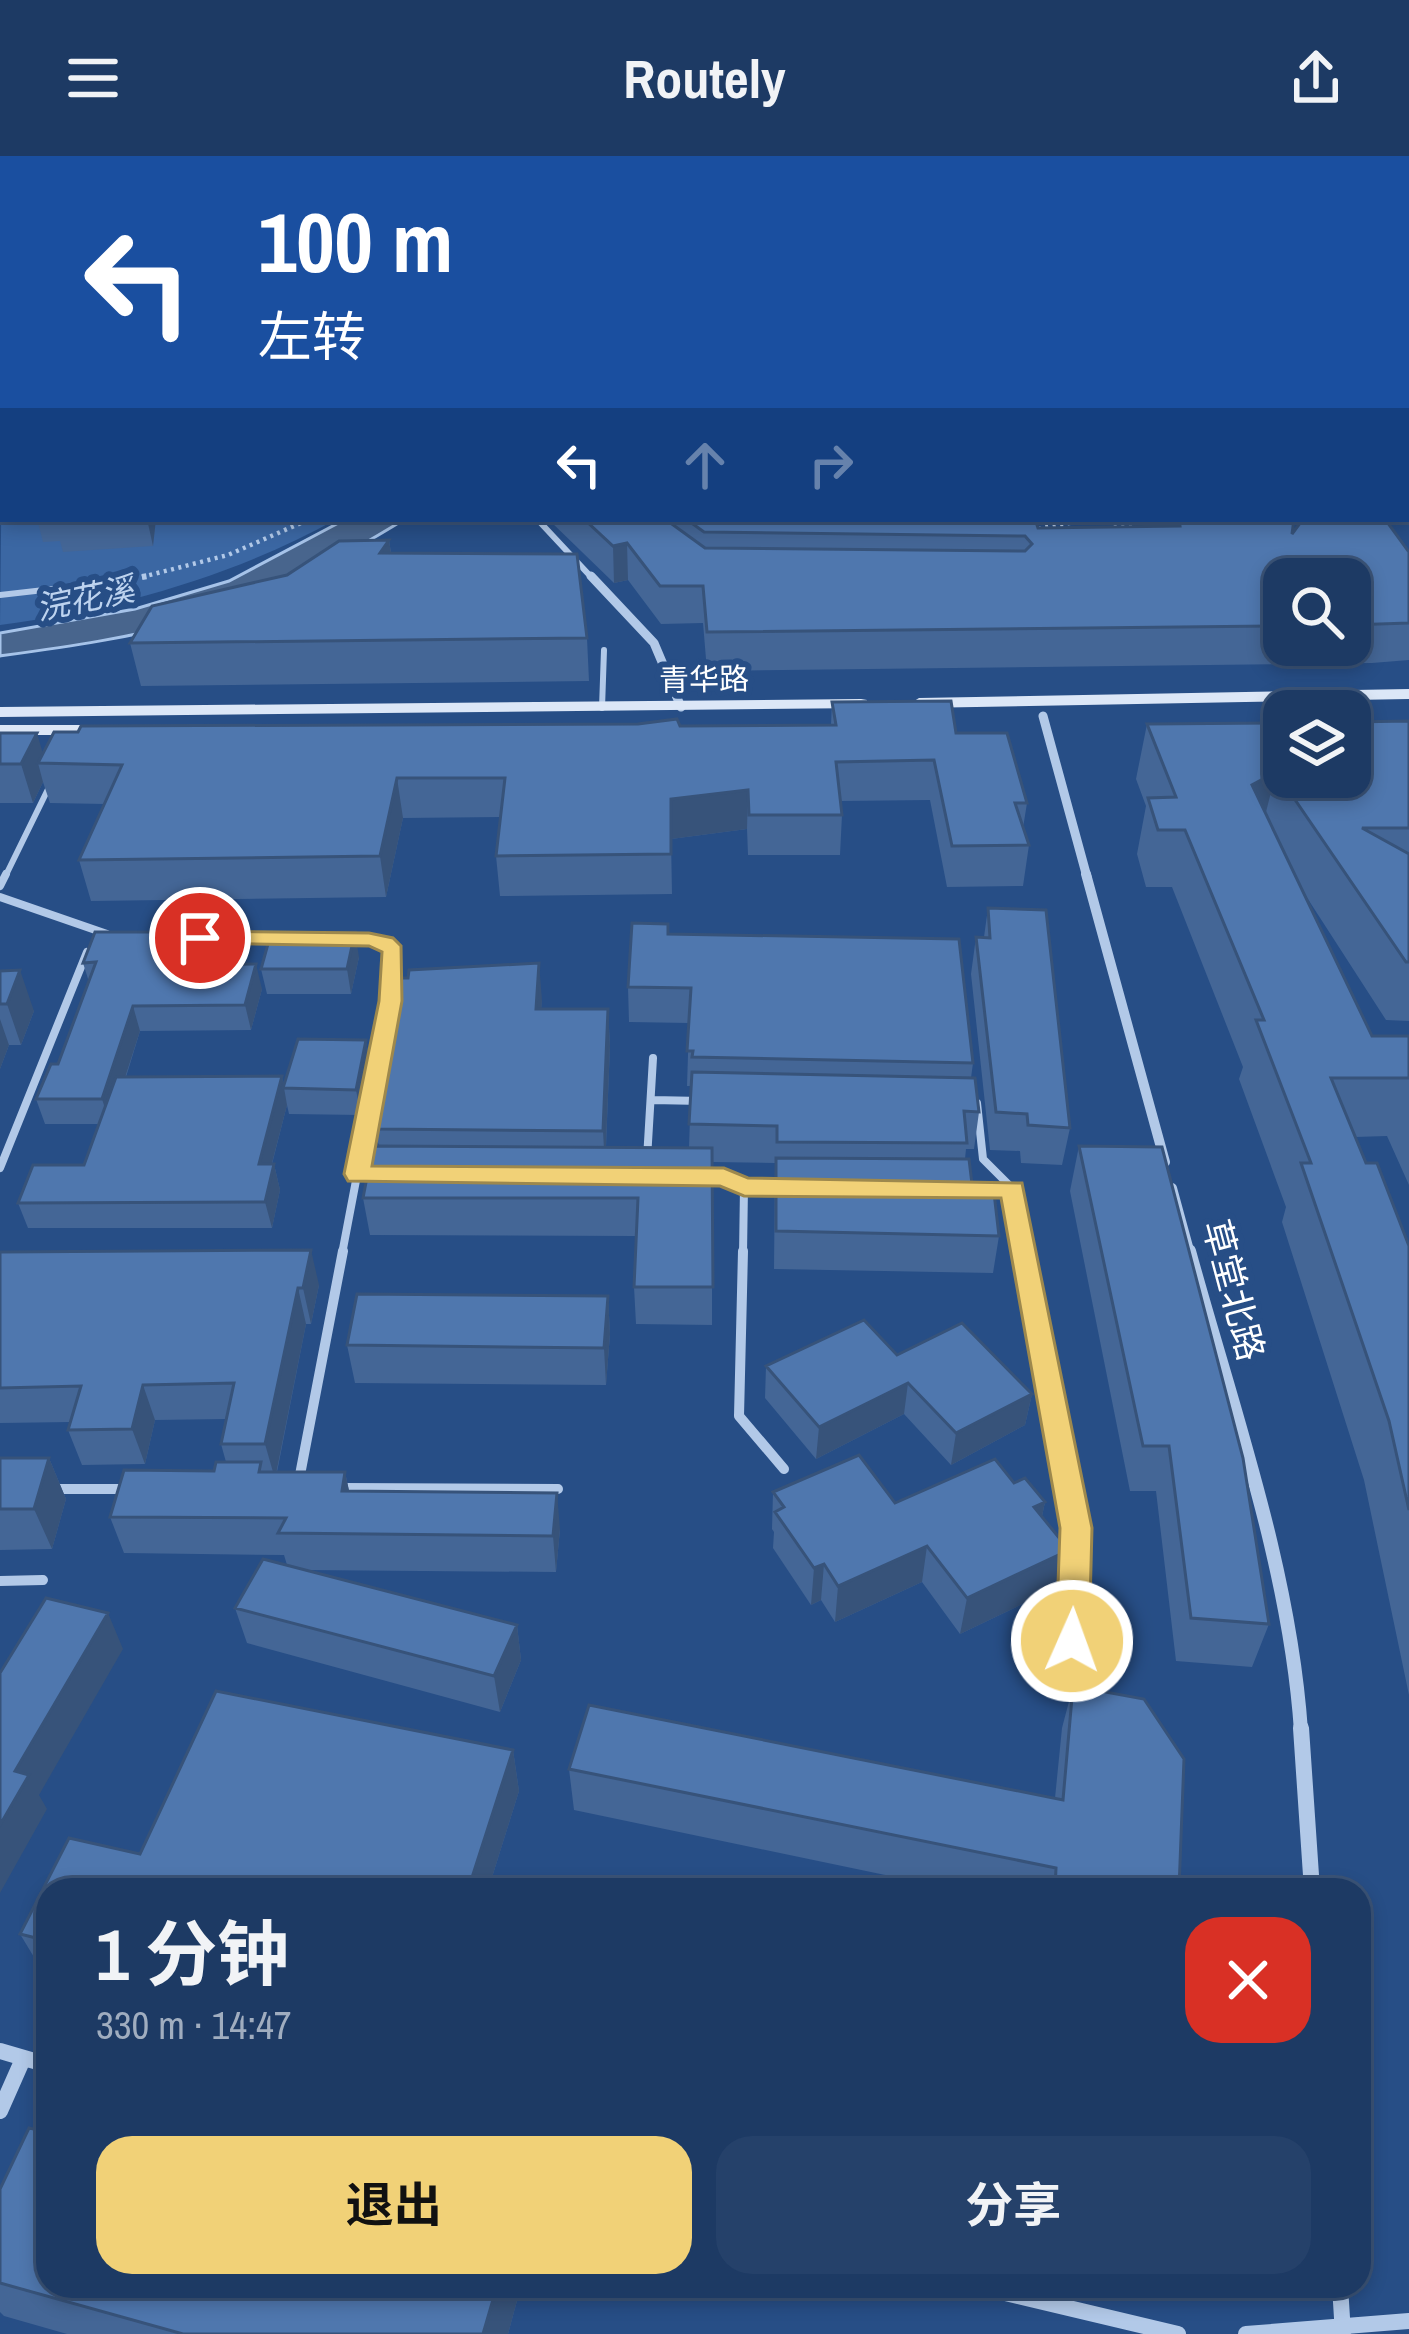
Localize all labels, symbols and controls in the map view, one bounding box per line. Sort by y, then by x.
text: Routely [623,42,786,115]
icon: menu [60,45,126,111]
icon: share [1283,45,1349,111]
text: 100 m [258,185,453,298]
icon: left [60,204,216,360]
text: 左转 [258,300,366,373]
icon: left [546,432,612,498]
icon: ahead [672,432,738,498]
icon: right [798,432,864,498]
map controls [1263,558,1371,798]
button: search [1263,558,1371,666]
water label: 浣花溪 [32,566,141,630]
street label: 青华路 [659,658,749,700]
button: layers [1263,690,1371,798]
pin [149,887,251,989]
icon: arrive [167,905,233,971]
street label: 草堂北路 [1192,1214,1276,1366]
position arrow [1009,1578,1135,1704]
text: 1 分钟 [96,1905,289,2002]
button: close [1185,1917,1311,2043]
text: 330 m · 14:47 [96,1999,292,2051]
button: 退出 [96,2136,692,2274]
button: 分享 [716,2136,1311,2274]

